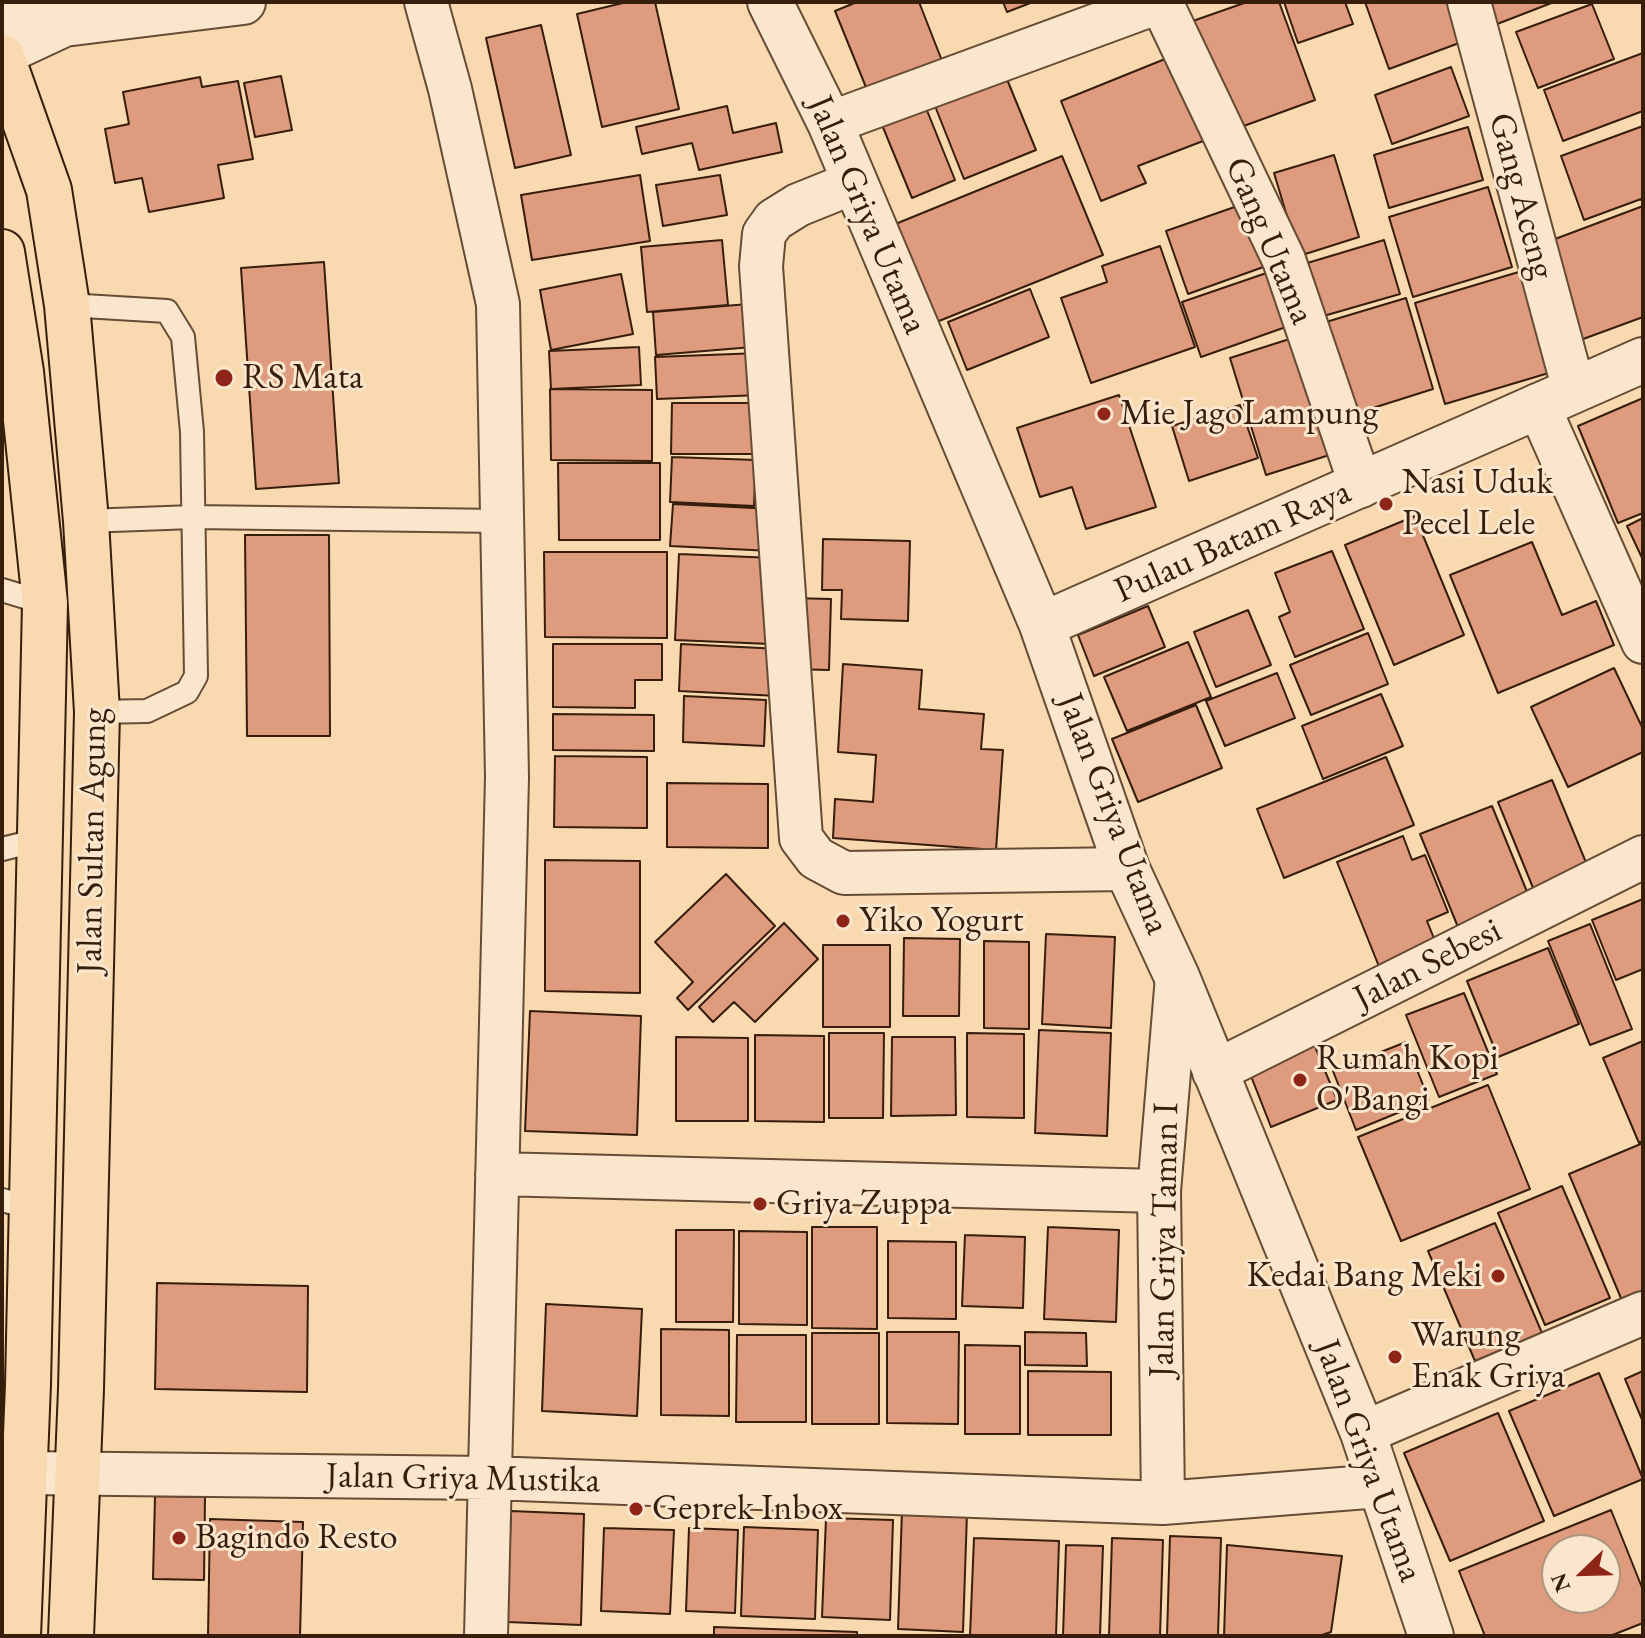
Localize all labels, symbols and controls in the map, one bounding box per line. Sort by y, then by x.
street label: Jalan Griya Utama [797,90,937,340]
street label: Gang Aceng [1478,108,1564,284]
street label: Gang Utama [1215,151,1323,331]
place label: RS Mata [242,356,363,400]
marker: RS Mata [213,367,235,389]
place label: Mie JagoLampung [1120,392,1378,436]
marker: Mie JagoLampung [1095,405,1113,423]
place label: Nasi Uduk Pecel Lele [1402,461,1553,546]
street label: Pulau Batam Raya [1108,471,1358,613]
marker: Nasi Uduk Pecel Lele [1377,495,1395,513]
street label: Jalan Griya Utama [1047,688,1179,940]
street label: Jalan Sultan Agung [69,708,117,974]
place label: Yiko Yogurt [859,899,1024,943]
street label: Jalan Sebesi [1347,910,1509,1020]
marker: Yiko Yogurt [834,912,852,930]
place label: Rumah Kopi O'Bangi [1316,1037,1499,1122]
marker: Rumah Kopi O'Bangi [1291,1071,1309,1089]
street label: Jalan Griya Taman I [1141,1102,1189,1378]
place label: Griya Zuppa [776,1182,952,1226]
marker: Griya Zuppa [751,1195,769,1213]
place label: Kedai Bang Meki [1246,1254,1482,1298]
marker: Kedai Bang Meki [1489,1267,1507,1285]
place label: Warung Enak Griya [1411,1314,1565,1399]
street label: Jalan Griya Utama [1304,1334,1432,1588]
marker: Warung Enak Griya [1386,1348,1404,1366]
street label: Jalan Griya Mustika [326,1455,600,1503]
place label: Geprek Inbox [652,1487,843,1531]
marker: Geprek Inbox [627,1500,645,1518]
place label: Bagindo Resto [195,1516,398,1560]
marker: Bagindo Resto [170,1529,188,1547]
north arrow [1541,1534,1621,1614]
text: N [1543,1569,1577,1597]

